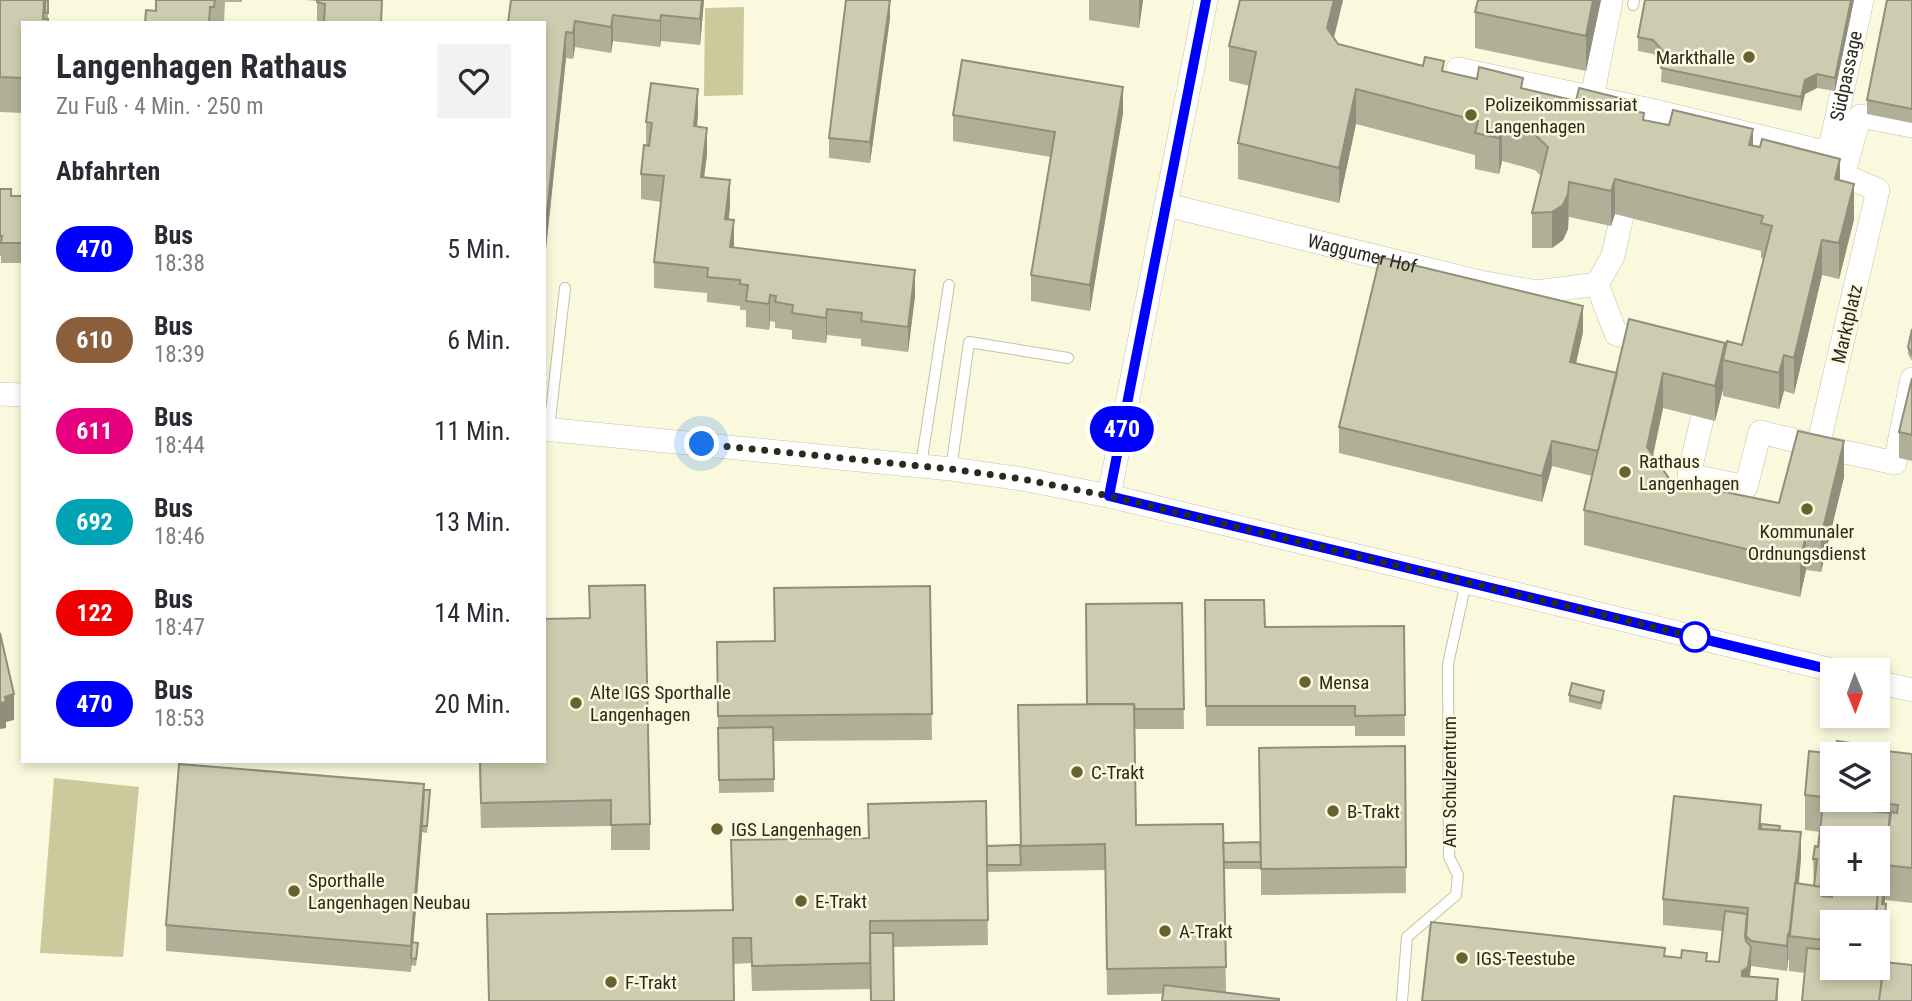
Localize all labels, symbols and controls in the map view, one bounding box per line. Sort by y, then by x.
street label: Südpassage [1825,28,1867,123]
button: heart [437,44,511,118]
place label: Markthalle [1656,46,1735,69]
text: Langenhagen Rathaus [56,47,347,86]
marker: Markthalle [1741,49,1757,65]
text: Zu Fuß · 4 Min. · 250 m [56,93,264,120]
place label: Polizeikommissariat Langenhagen [1485,93,1638,138]
marker: Polizeikommissariat Langenhagen [1463,107,1479,123]
text: Abfahrten [56,156,160,186]
text: Bus [154,220,193,250]
street label: Waggumer Hof [1305,228,1419,278]
text: 5 Min. [447,234,511,264]
text: 470 [76,235,113,263]
text: 18:38 [154,250,205,277]
street label: Marktplatz [1827,282,1867,366]
text: Bus [154,311,193,341]
text: 6 Min. [447,325,511,355]
text: 610 [76,326,113,354]
text: 18:39 [154,341,205,368]
text: Bus [154,402,193,432]
line badge: 470 [1082,406,1162,452]
text: 470 [1104,415,1140,443]
text: 11 Min. [434,416,511,446]
text: 611 [76,417,113,445]
your location [684,426,719,461]
text: 18:44 [154,432,205,459]
place label: Rathaus Langenhagen [1639,450,1740,495]
marker: Rathaus Langenhagen [1617,464,1633,480]
text: Bus [154,493,193,523]
marker: Kommunaler Ordnungsdienst [1799,501,1815,517]
text: 13 Min. [434,507,511,537]
text: 692 [76,508,113,536]
place label: Kommunaler Ordnungsdienst [1748,520,1866,565]
text: 18:46 [154,523,205,550]
text: Bus [154,584,193,614]
text: 14 Min. [434,598,511,628]
text: 122 [76,599,113,627]
text: 18:47 [154,614,205,641]
unlabelled marker [1680,622,1710,652]
north arrow [1820,658,1890,728]
map controls [1820,658,1890,980]
place label: Mensa [1319,671,1369,694]
marker: Mensa [1297,674,1313,690]
text: Bus [154,675,193,705]
place label: Alte IGS Sporthalle Langenhagen [590,681,731,726]
text: 20 Min. [434,689,511,719]
text: 470 [76,690,113,718]
marker: Alte IGS Sporthalle Langenhagen [568,695,584,711]
text: 18:53 [154,705,205,732]
street label: Am Schulzentrum [1438,716,1461,848]
button: layers [1820,742,1890,812]
place label: C-Trakt [1091,761,1144,784]
marker: C-Trakt [1069,764,1085,780]
place label: B-Trakt [1347,800,1400,823]
marker: B-Trakt [1325,803,1341,819]
place label: IGS Langenhagen [731,818,862,841]
marker: IGS Langenhagen [709,821,725,837]
button: + [1820,826,1890,896]
place label: Sporthalle Langenhagen Neubau [308,869,470,914]
marker: Sporthalle Langenhagen Neubau [286,883,302,899]
place label: E-Trakt [815,890,867,913]
marker: E-Trakt [793,893,809,909]
button: − [1820,910,1890,980]
place label: A-Trakt [1179,920,1233,943]
marker: A-Trakt [1157,923,1173,939]
place label: IGS-Teestube [1476,947,1575,970]
marker: IGS-Teestube [1454,950,1470,966]
place label: F-Trakt [625,971,677,994]
marker: F-Trakt [603,974,619,990]

